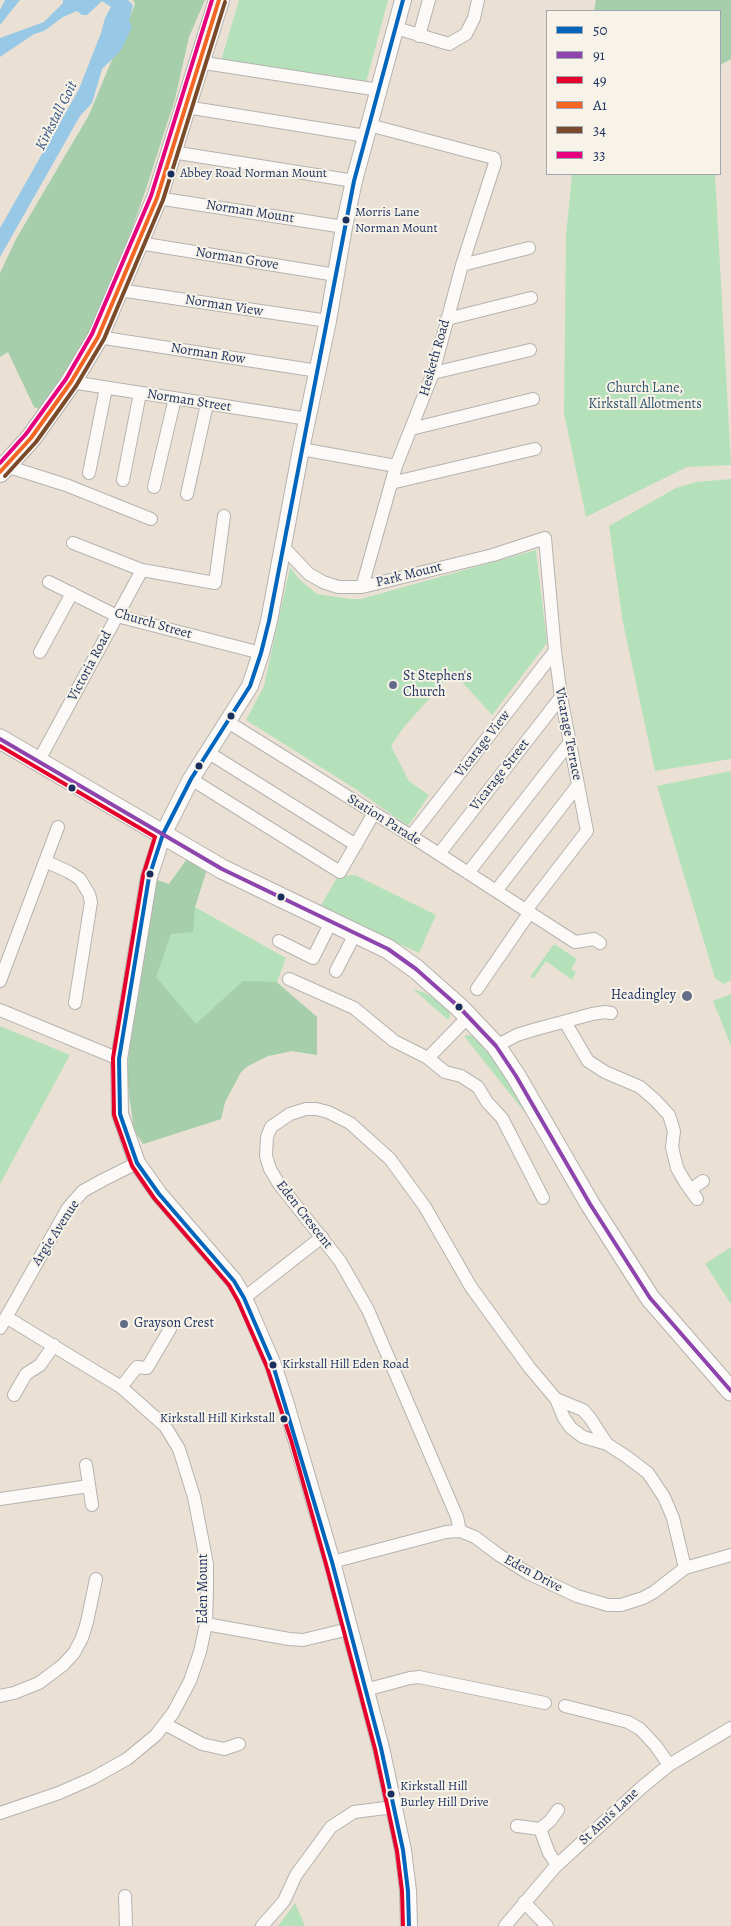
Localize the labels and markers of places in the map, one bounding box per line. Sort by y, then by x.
place label: Abbey Road Norman Mount [180,166,327,182]
marker: Abbey Road Norman Mount [166,169,176,179]
place label: Morris Lane Norman Mount [355,205,438,236]
marker: Morris Lane Norman Mount [341,215,351,225]
place label: St Stephen's Church [403,669,472,702]
marker: St Stephen's Church [387,679,399,691]
unlabelled marker [226,711,236,721]
unlabelled marker [194,761,204,771]
unlabelled marker [67,783,77,793]
unlabelled marker [145,869,155,879]
unlabelled marker [276,892,286,902]
place label: Headingley [611,988,676,1004]
marker: Headingley [680,989,694,1003]
unlabelled marker [454,1002,464,1012]
place label: Grayson Crest [134,1316,214,1332]
marker: Grayson Crest [118,1318,130,1330]
place label: Kirkstall Hill Eden Road [282,1357,409,1373]
marker: Kirkstall Hill Eden Road [268,1360,278,1370]
place label: Kirkstall Hill Kirkstall [160,1411,275,1427]
marker: Kirkstall Hill Kirkstall [279,1414,289,1424]
place label: Kirkstall Hill Burley Hill Drive [400,1779,489,1810]
marker: Kirkstall Hill Burley Hill Drive [386,1789,396,1799]

